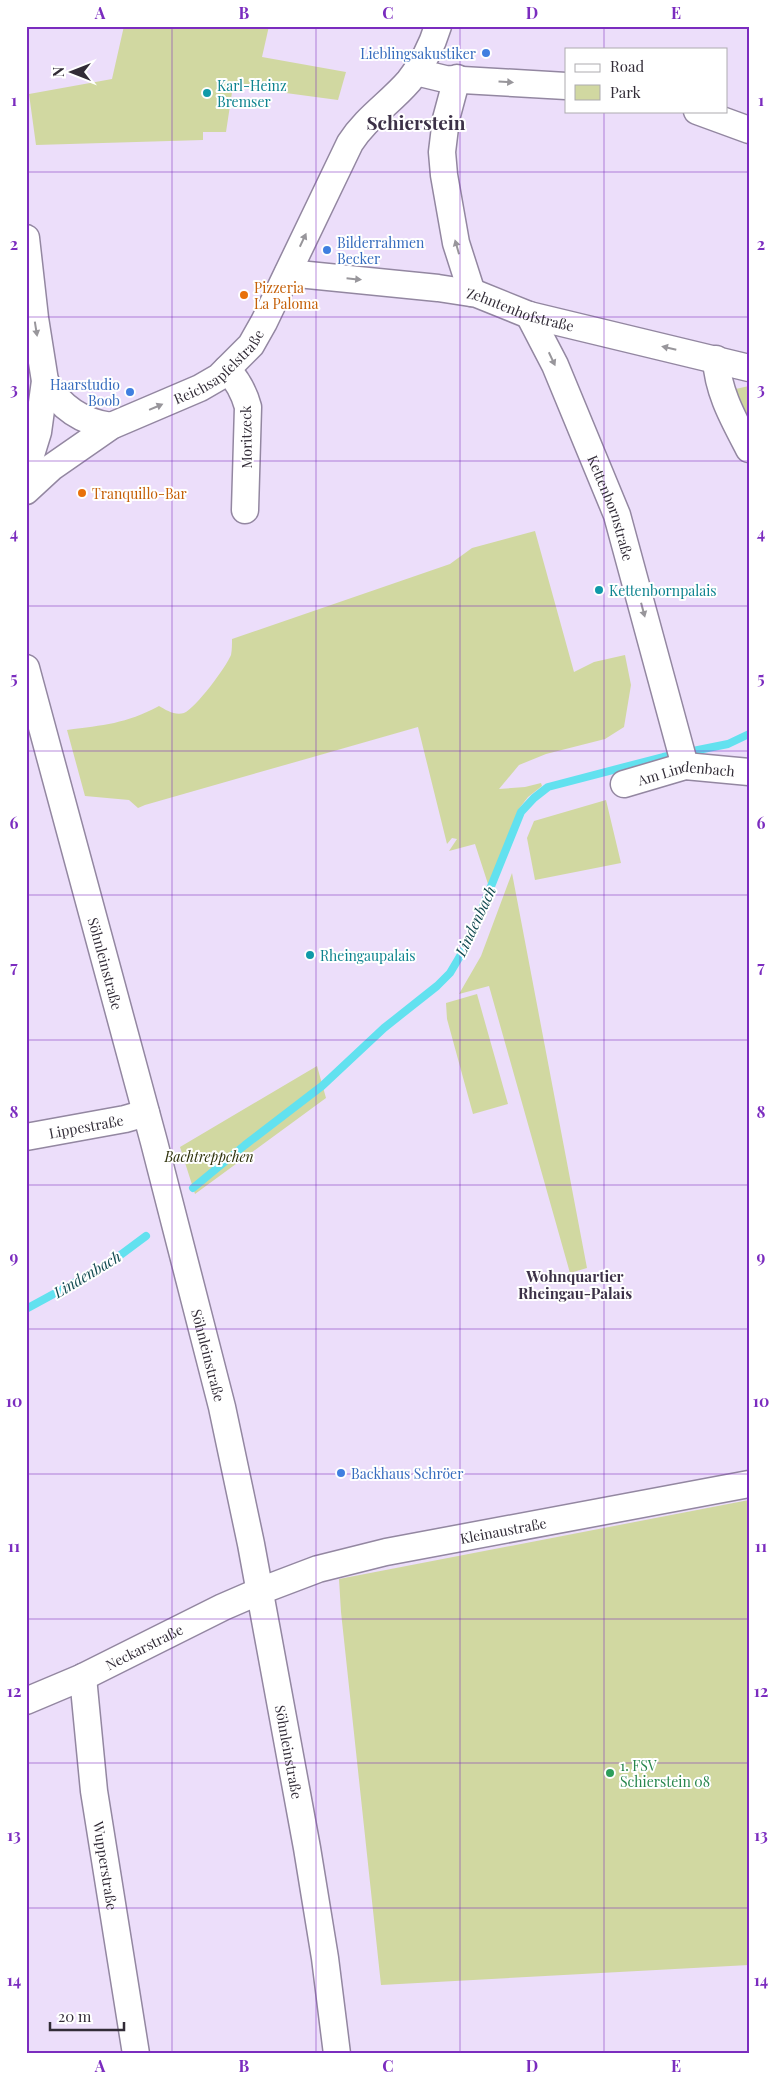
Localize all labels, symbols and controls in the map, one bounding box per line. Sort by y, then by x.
text: A [94,2,106,23]
text: B [239,2,250,23]
text: C [382,2,394,23]
text: D [526,2,538,23]
text: E [671,2,681,23]
place label: Lieblingsakustiker [360,44,477,63]
marker: Lieblingsakustiker [480,47,492,59]
north arrow [48,48,98,98]
legend [565,48,728,112]
text: Road [610,56,644,76]
text: N [49,67,68,77]
place label: Karl-Heinz Bremser [217,76,287,111]
one-way arrow [498,78,514,86]
text: Park [610,82,642,102]
marker: Karl-Heinz Bremser [201,87,213,99]
text: 1 [11,89,17,110]
text: 1 [758,89,764,110]
district label: Schierstein [366,109,466,135]
text: 2 [10,233,18,254]
one-way arrow [299,233,307,247]
place label: Bilderrahmen Becker [337,233,425,268]
text: 2 [757,233,765,254]
one-way arrow [453,239,461,254]
marker: Bilderrahmen Becker [321,244,333,256]
one-way arrow [346,275,362,283]
place label: Pizzeria La Paloma [254,278,319,313]
street label: Zehntenhofstraße [465,283,576,335]
marker: Pizzeria La Paloma [238,289,250,301]
one-way arrow [33,321,41,337]
street label: Reichsapfelstraße [171,326,268,408]
one-way arrow [661,344,676,352]
one-way arrow [548,352,556,366]
place label: Haarstudio Boob [50,375,120,410]
text: 3 [10,378,18,399]
text: 3 [757,378,765,399]
marker: Haarstudio Boob [124,386,136,398]
one-way arrow [149,403,163,411]
street label: Moritzeck [236,405,256,469]
street label: Kettenbornstraße [584,452,638,563]
place label: Tranquillo-Bar [92,484,188,503]
marker: Tranquillo-Bar [76,487,88,499]
text: 4 [10,522,18,543]
text: 4 [757,522,765,543]
place label: Kettenbornpalais [609,581,717,600]
marker: Kettenbornpalais [593,584,605,596]
one-way arrow [639,602,647,617]
text: 5 [10,667,18,688]
text: 5 [757,667,765,688]
street label: Am Lindenbach [634,756,736,789]
text: 6 [10,812,19,833]
text: 6 [757,812,766,833]
water label: Lindenbach [450,883,500,960]
street label: Söhnleinstraße [84,915,127,1012]
place label: Rheingaupalais [320,946,416,965]
marker: Rheingaupalais [304,949,316,961]
text: 7 [10,956,18,977]
text: 7 [757,956,765,977]
text: 8 [10,1101,19,1122]
text: 8 [757,1101,766,1122]
street label: Lippestraße [47,1110,125,1142]
park label: Bachtreppchen [163,1147,254,1166]
text: 9 [10,1246,19,1267]
water label: Lindenbach [49,1246,124,1302]
text: 9 [757,1246,766,1267]
district label: Wohnquartier Rheingau-Palais [518,1266,632,1303]
street label: Söhnleinstraße [188,1307,230,1403]
text: 10 [6,1390,22,1411]
text: 10 [753,1390,769,1411]
place label: Backhaus Schröer [351,1464,464,1483]
marker: Backhaus Schröer [335,1467,347,1479]
street label: Kleinaustraße [458,1513,548,1547]
text: 11 [8,1535,20,1556]
text: 11 [755,1535,767,1556]
street label: Neckarstraße [102,1619,186,1674]
text: 12 [7,1680,21,1701]
text: 12 [754,1680,768,1701]
street label: Söhnleinstraße [271,1704,307,1800]
place label: 1. FSV Schierstein 08 [620,1756,710,1791]
marker: 1. FSV Schierstein 08 [604,1767,616,1779]
street label: Wupperstraße [89,1819,122,1911]
text: 13 [7,1824,21,1845]
text: 13 [754,1824,768,1845]
text: 14 [7,1969,21,1990]
text: 14 [754,1969,768,1990]
scale bar [50,2000,124,2032]
text: 20 m [58,2006,92,2026]
text: A [94,2055,106,2076]
text: B [239,2055,250,2076]
text: C [382,2055,394,2076]
text: D [526,2055,538,2076]
text: E [671,2055,681,2076]

